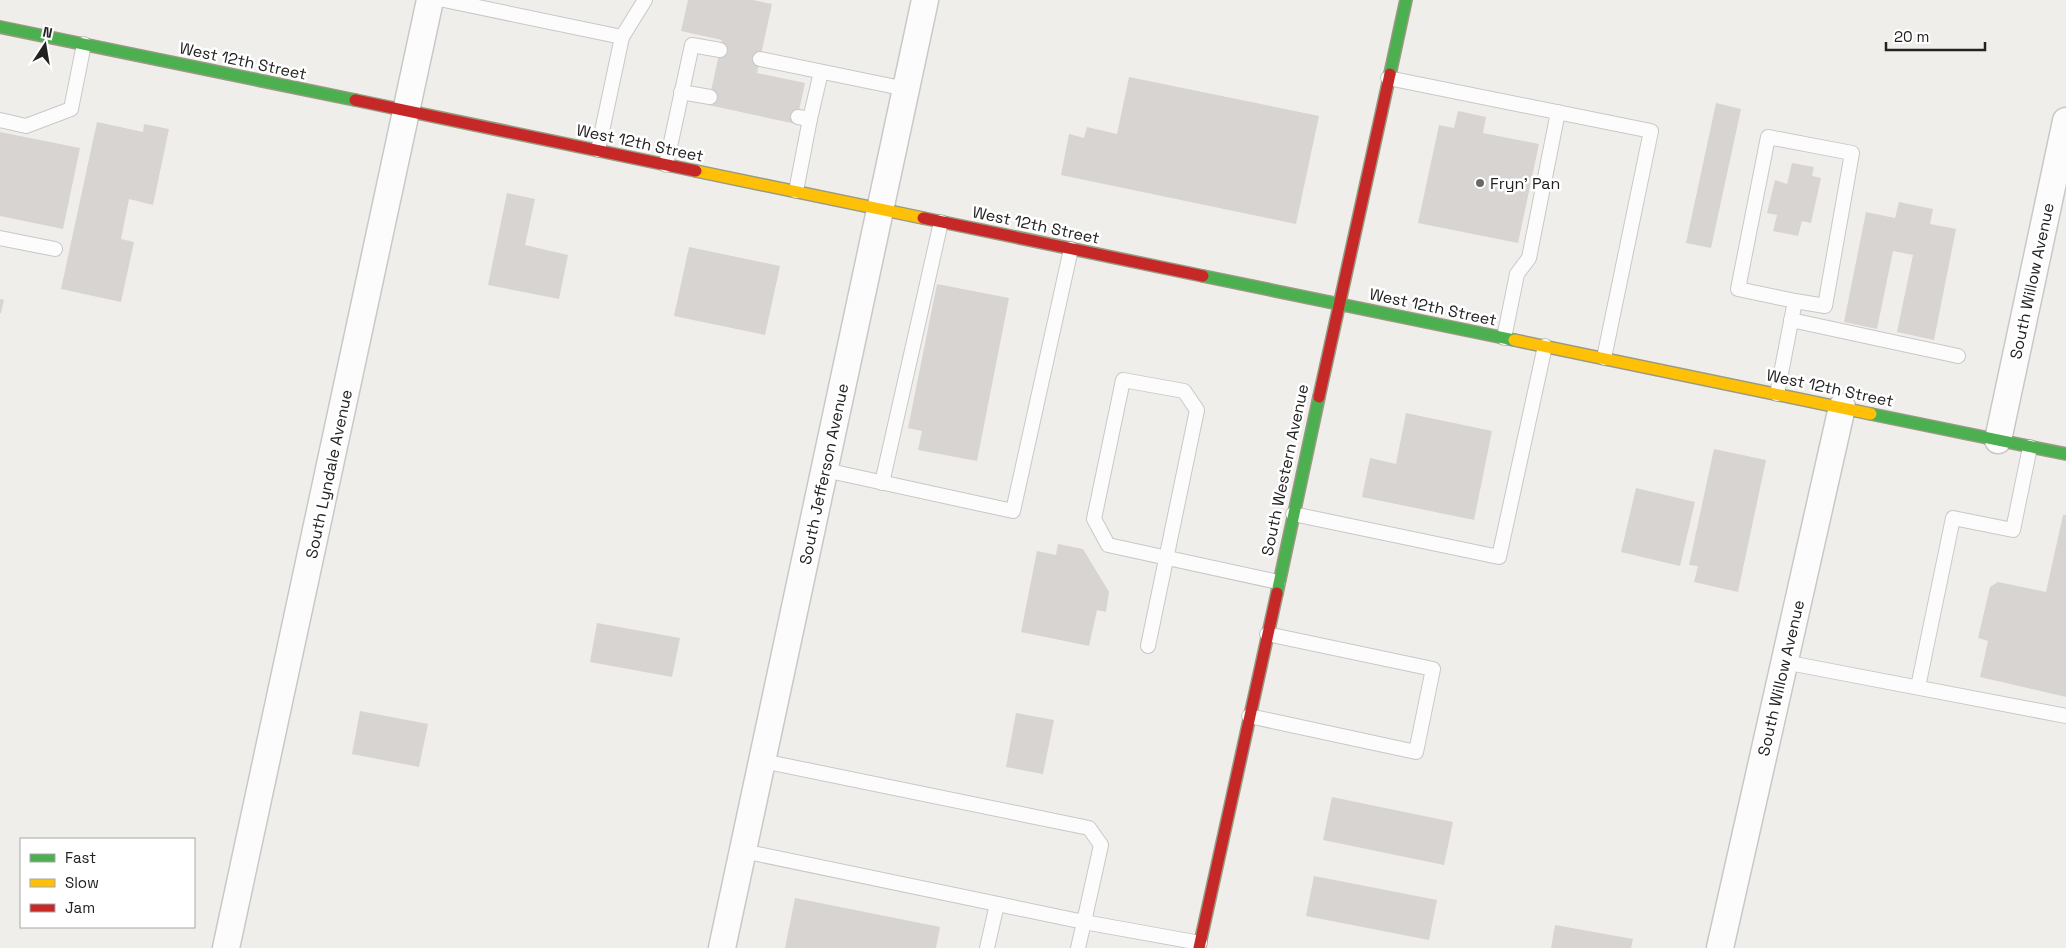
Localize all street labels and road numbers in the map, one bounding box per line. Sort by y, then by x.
street label: West 12th Street [177,37,309,85]
street label: West 12th Street [574,119,706,167]
street label: West 12th Street [970,201,1102,249]
street label: South Willow Avenue [2005,201,2059,361]
street label: West 12th Street [1367,283,1499,331]
street label: West 12th Street [1764,364,1896,412]
street label: South Jefferson Avenue [795,381,853,567]
street label: South Western Avenue [1257,382,1313,558]
street label: South Lyndale Avenue [301,388,357,560]
street label: South Willow Avenue [1753,598,1809,758]

